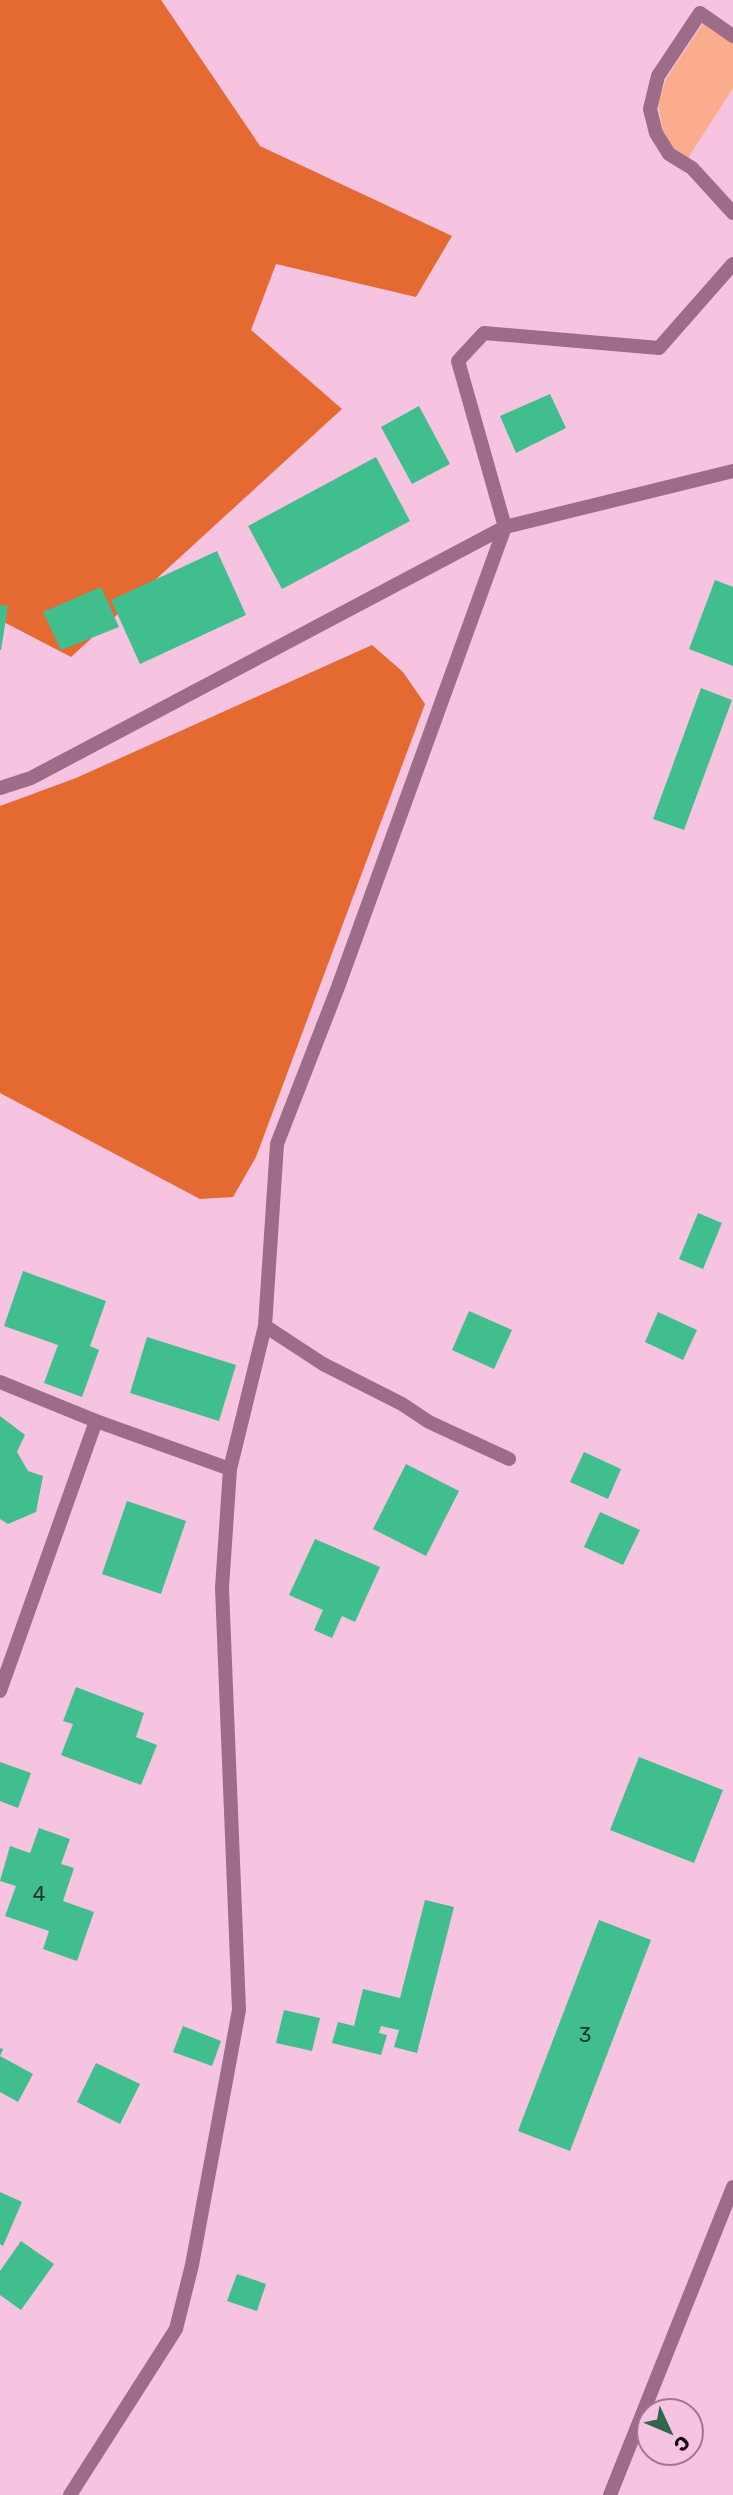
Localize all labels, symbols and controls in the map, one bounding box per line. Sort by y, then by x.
house number: 4 [32,1881,46,1906]
house number: 3 [579,2022,591,2047]
north arrow [635,2397,705,2467]
text: С [669,2431,695,2456]

